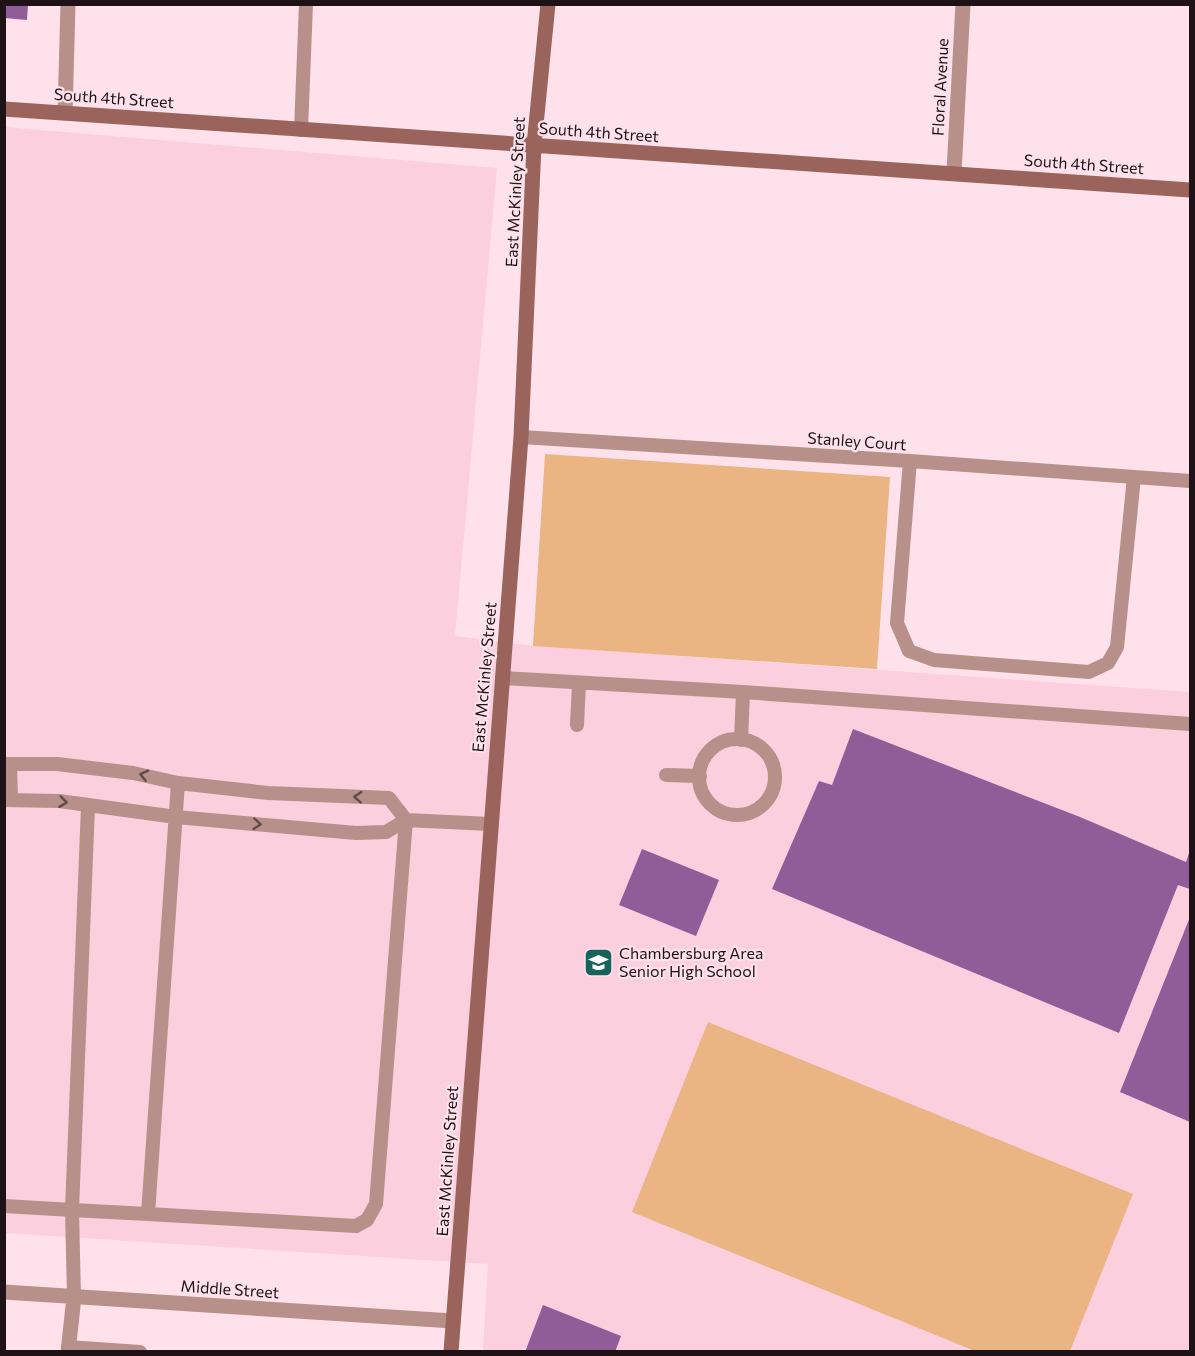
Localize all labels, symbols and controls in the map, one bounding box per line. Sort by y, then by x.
street label: Floral Avenue [927,38,952,136]
street label: South 4th Street [53,84,175,111]
street label: East McKinley Street [501,116,528,268]
street label: South 4th Street [538,118,660,145]
street label: South 4th Street [1023,150,1145,177]
street label: Stanley Court [807,428,908,453]
street label: East McKinley Street [467,601,500,753]
one-way arrow [139,770,149,783]
one-way arrow [354,790,363,803]
one-way arrow [58,795,67,808]
one-way arrow [252,817,261,830]
place label: Chambersburg Area Senior High School [619,943,763,980]
school or university icon: Chambersburg Area Senior High School [582,946,614,978]
street label: East McKinley Street [432,1085,461,1237]
street label: Middle Street [180,1276,280,1301]

